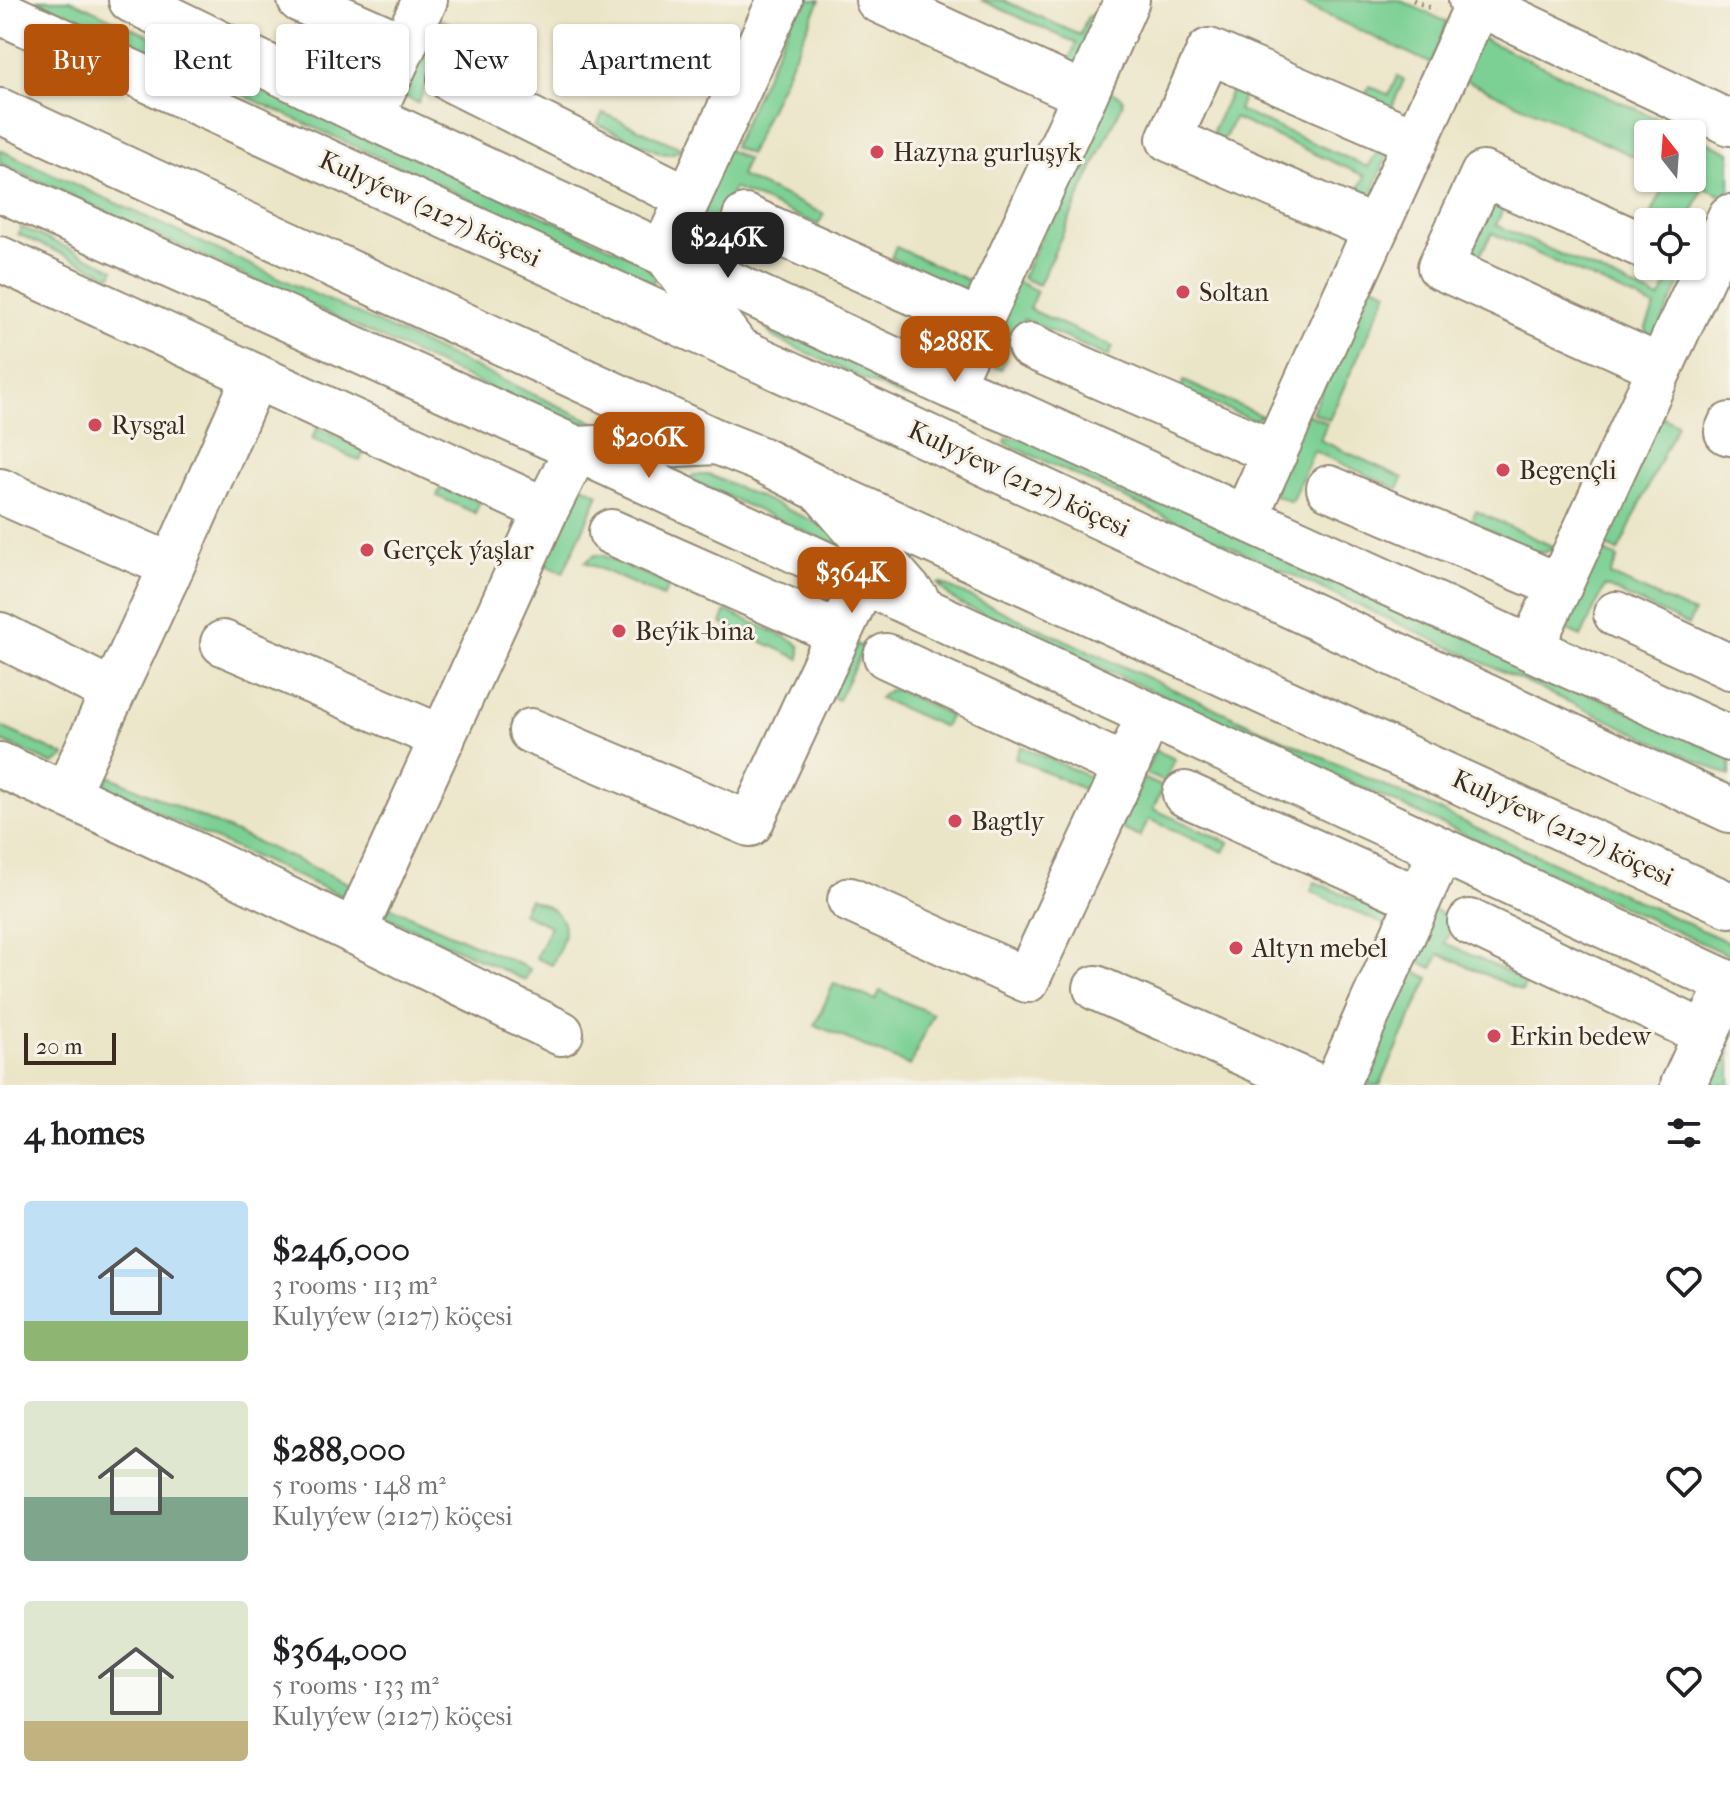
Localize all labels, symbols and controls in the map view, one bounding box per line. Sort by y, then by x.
chip: Buy [24,24,129,96]
chip: Rent [145,24,260,96]
chip: Filters [276,24,409,96]
chip: New [425,24,537,96]
chip: Apartment [553,24,740,96]
north arrow [1634,120,1706,192]
map controls [1634,120,1706,280]
place label: Hazyna gurluşyk [893,137,1082,168]
marker: Hazyna gurluşyk [868,143,886,161]
street label: Kulyýew (2127) köçesi [314,144,546,274]
button: locate [1634,208,1706,280]
pin: $246K [672,212,784,280]
text: $246K [690,222,766,253]
place label: Soltan [1199,277,1269,308]
marker: Soltan [1174,283,1192,301]
pin: $288K [899,316,1011,384]
text: $288K [919,326,991,357]
place label: Rysgal [111,410,185,441]
pin: $206K [593,412,705,480]
street label: Kulyýew (2127) köçesi [903,414,1135,544]
marker: Rysgal [86,416,104,434]
text: $206K [611,422,687,453]
place label: Begençli [1519,455,1617,486]
marker: Begençli [1494,461,1512,479]
place label: Gerçek ýaşlar [383,535,534,566]
marker: Gerçek ýaşlar [358,541,376,559]
pin: $364K [796,547,908,615]
text: $364K [815,557,889,588]
place label: Beýik-bina [635,616,756,647]
marker: Beýik-bina [610,622,628,640]
street label: Kulyýew (2127) köçesi [1447,763,1679,893]
place label: Bagtly [971,806,1045,837]
marker: Bagtly [946,812,964,830]
place label: Altyn mebel [1251,933,1388,964]
marker: Altyn mebel [1227,939,1245,957]
place label: Erkin bedew [1510,1021,1652,1052]
marker: Erkin bedew [1485,1027,1503,1045]
scale bar [24,1029,116,1065]
text: 20 m [36,1034,82,1060]
icon: filters [1662,1111,1706,1155]
text: 4 homes [24,1113,145,1153]
text: $246,000 [272,1230,410,1270]
icon: home [88,1233,184,1329]
icon: heart [1662,1259,1706,1303]
text: 3 rooms · 113 m² [272,1270,437,1301]
text: Kulyýew (2127) köçesi [272,1301,513,1332]
text: $288,000 [272,1430,406,1470]
icon: home [88,1433,184,1529]
icon: heart [1662,1459,1706,1503]
text: 5 rooms · 148 m² [272,1470,446,1501]
text: Kulyýew (2127) köçesi [272,1501,513,1532]
text: $364,000 [272,1630,407,1670]
icon: home [88,1633,184,1729]
icon: heart [1662,1659,1706,1703]
text: 5 rooms · 133 m² [272,1670,439,1701]
text: Kulyýew (2127) köçesi [272,1701,513,1732]

